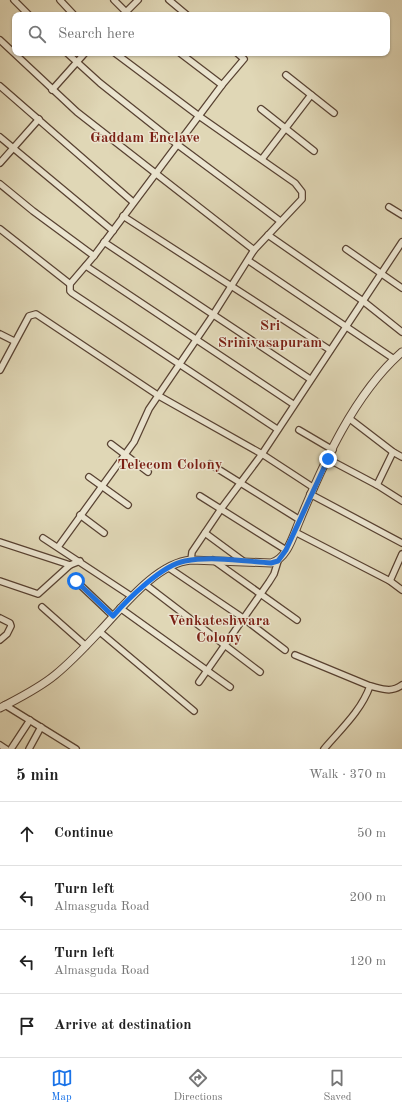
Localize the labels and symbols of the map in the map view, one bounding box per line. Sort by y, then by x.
district label: Gaddam Enclave [90,131,200,146]
district label: Sri Srinivasapuram [218,319,322,351]
route end [319,450,337,468]
district label: Telecom Colony [117,458,223,473]
route start [67,572,85,590]
district label: Venkateshwara Colony [168,614,270,646]

